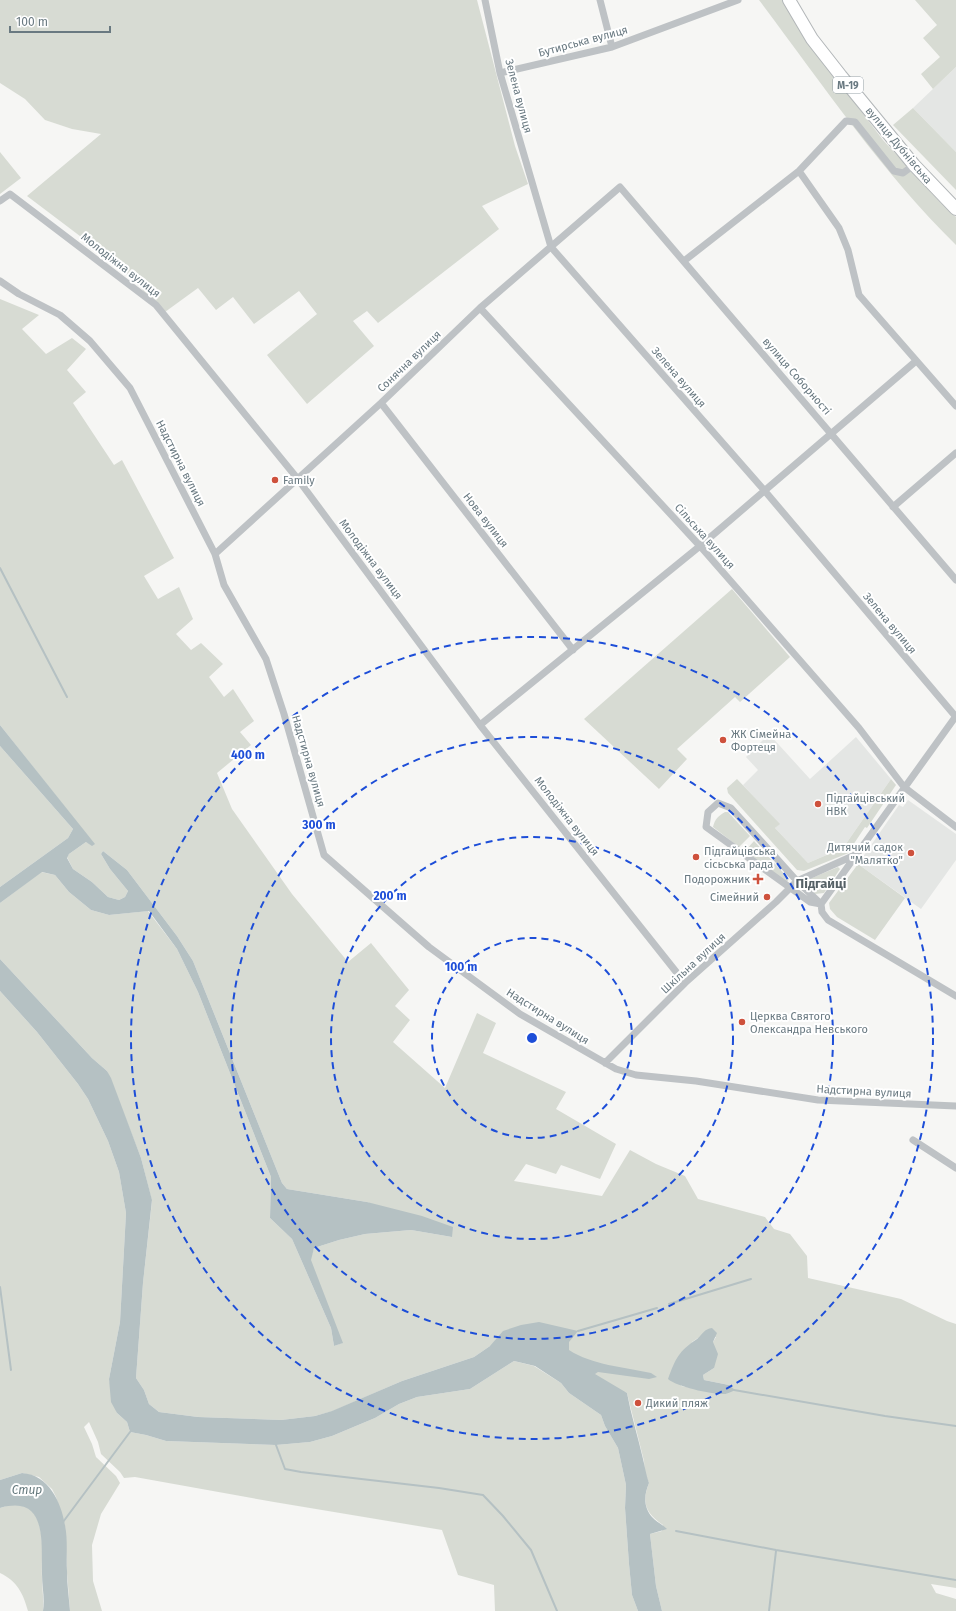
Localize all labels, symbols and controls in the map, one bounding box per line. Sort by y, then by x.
scale bar [10,8,110,34]
text: 100 m [16,15,48,29]
street label: Бутирська вулиця [537,23,629,60]
street label: Зелена вулиця [502,58,535,135]
road number: М-19 [833,77,863,93]
street label: вулиця Дубнівська [863,104,935,186]
street label: Молодіжна вулиця [79,230,163,300]
street label: Сонячна вулиця [375,328,444,395]
street label: вулиця Соборності [760,335,834,417]
street label: Зелена вулиця [649,344,709,410]
street label: Надстирна вулиця [153,418,208,509]
place label: Family [283,474,315,487]
marker: Family [270,475,280,485]
street label: Нова вулиця [460,490,511,550]
street label: Сільська вулиця [672,501,737,572]
street label: Молодіжна вулиця [336,517,405,602]
street label: Зелена вулиця [860,590,919,657]
street label: Надстирна вулиця [289,714,328,809]
place label: ЖК Сімейна Фортеця [731,728,791,754]
marker: ЖК Сімейна Фортеця [718,735,728,745]
text: 400 m [231,748,265,762]
street label: Молодіжна вулиця [532,774,602,858]
place label: Підгайцівський НВК [826,792,905,818]
marker: Підгайцівський НВК [813,799,823,809]
text: 300 m [301,818,336,832]
place label: Дитячий садок "Малятко" [826,841,903,867]
place label: Підгайцівська сісьська рада [704,845,776,871]
marker: Дитячий садок "Малятко" [906,848,916,858]
marker: Підгайцівська сісьська рада [691,852,701,862]
place label: Подорожник [684,873,750,886]
marker: Подорожник [753,874,763,884]
district label: Підгайці [796,876,847,891]
text: 200 m [373,889,407,903]
place label: Сімейний [710,891,759,904]
marker: Сімейний [762,892,772,902]
street label: Шкільна вулиця [658,930,728,996]
text: 100 m [445,960,477,974]
street label: Надстирна вулиця [504,986,592,1047]
place label: Церква Святого Олександра Невського [750,1010,868,1036]
marker: Церква Святого Олександра Невського [737,1017,747,1027]
centre of rings [525,1031,539,1045]
street label: Надстирна вулиця [816,1083,912,1100]
place label: Дикий пляж [645,1397,708,1410]
marker: Дикий пляж [633,1398,643,1408]
water label: Стир [12,1483,42,1497]

